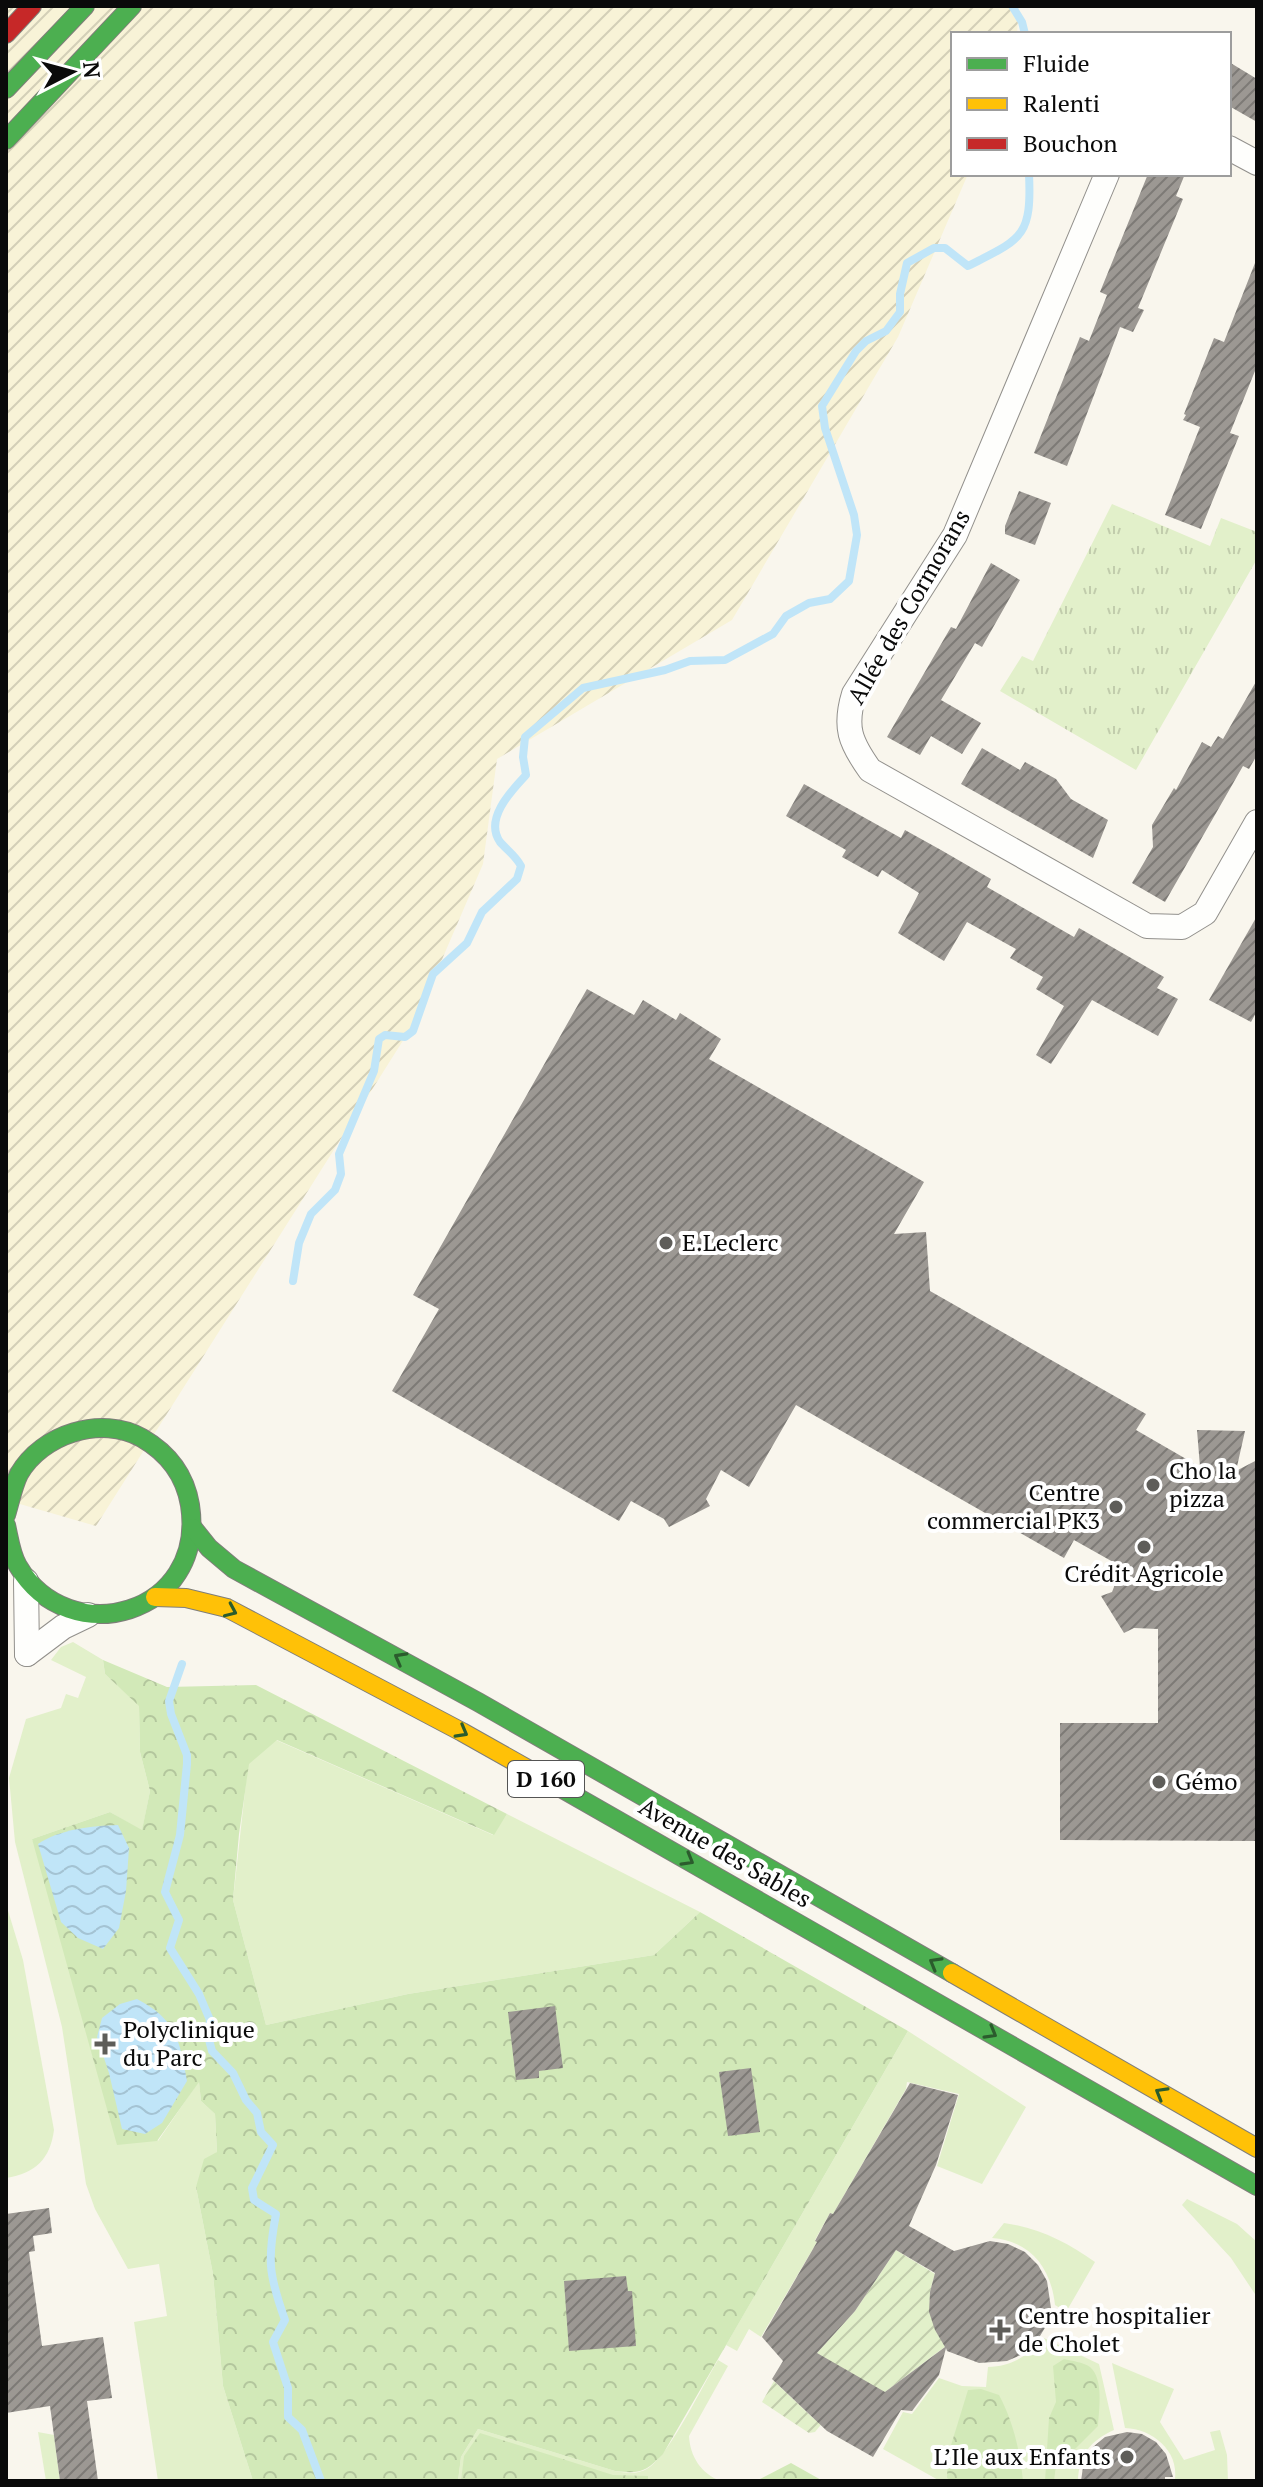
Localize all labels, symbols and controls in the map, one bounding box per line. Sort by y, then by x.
north arrow [32,32,112,112]
legend [951,32,1231,176]
text: Fluide [1023,47,1090,79]
text: N [77,60,108,80]
text: Ralenti [1023,87,1100,119]
text: Bouchon [1023,127,1118,159]
street label: Allée des Cormorans [839,503,977,710]
place label: E.Leclerc [682,1226,779,1258]
marker: E.Leclerc [657,1234,675,1252]
place label: Cho la pizza [1169,1454,1237,1514]
place label: Centre commercial PK3 [927,1476,1100,1536]
marker: Cho la pizza [1144,1476,1162,1494]
marker: Centre commercial PK3 [1107,1498,1125,1516]
marker: Crédit Agricole [1135,1538,1153,1556]
place label: Crédit Agricole [1064,1557,1224,1589]
one-way arrow [223,1602,237,1618]
one-way arrow [394,1652,409,1668]
one-way arrow [453,1722,468,1737]
road number: D 160 [508,1761,584,1797]
place label: Gémo [1175,1765,1238,1797]
marker: Gémo [1150,1773,1168,1791]
street label: Avenue des Sables [634,1790,817,1914]
one-way arrow [679,1850,693,1866]
one-way arrow [929,1958,943,1973]
place label: Polyclinique du Parc [123,2013,255,2073]
one-way arrow [983,2023,997,2039]
marker: Polyclinique du Parc [94,2033,116,2055]
one-way arrow [1155,2087,1169,2103]
place label: Centre hospitalier de Cholet [1018,2299,1211,2359]
marker: Centre hospitalier de Cholet [989,2319,1011,2341]
place label: L’Ile aux Enfants [934,2440,1111,2472]
marker: L’Ile aux Enfants [1118,2448,1136,2466]

